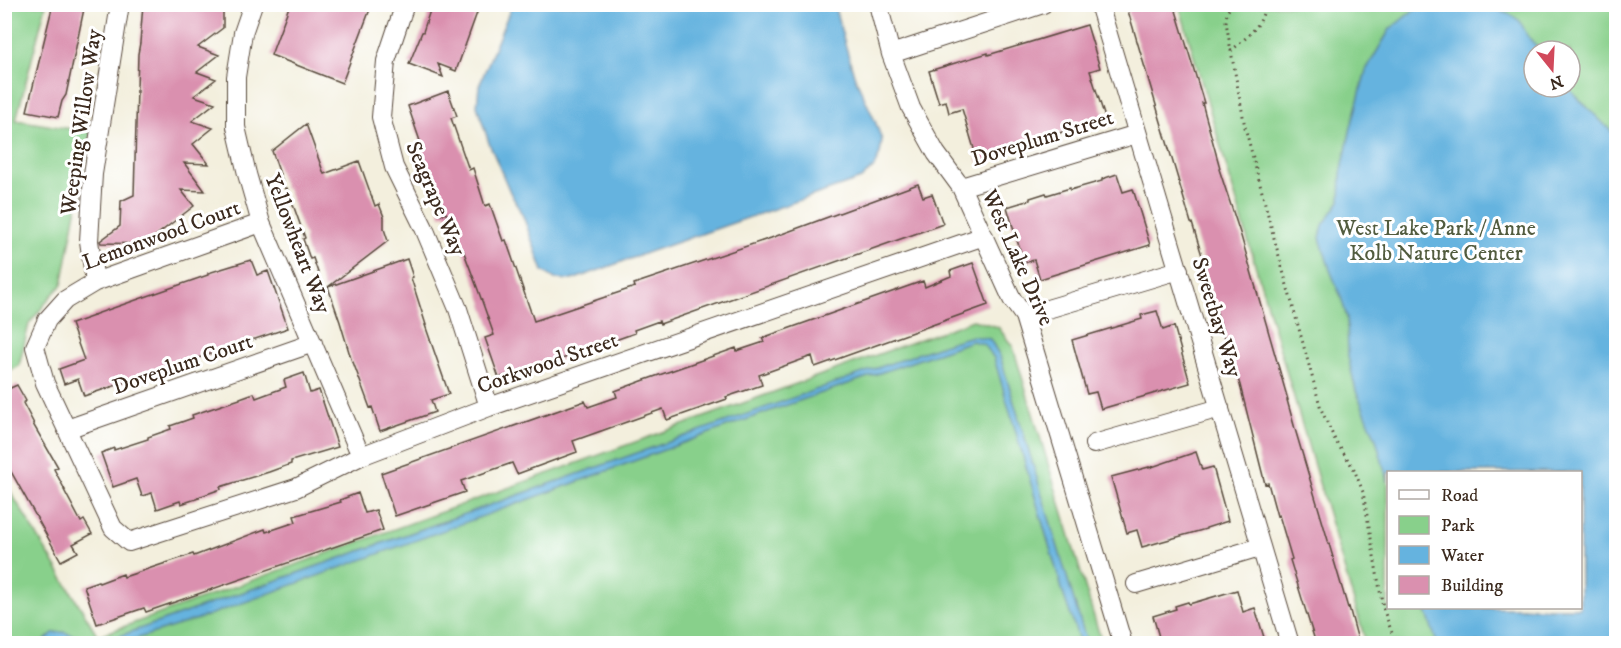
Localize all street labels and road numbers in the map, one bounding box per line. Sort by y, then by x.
street label: Weeping Willow Way [55,27,108,218]
street label: Doveplum Street [968,104,1117,173]
street label: Seagrape Way [399,137,472,260]
street label: Yellowheart Way [259,170,337,318]
street label: West Lake Drive [975,184,1060,330]
street label: Lemonwood Court [79,194,244,276]
street label: Sweetbay Way [1186,254,1248,381]
street label: Corkwood Street [473,327,622,400]
street label: Doveplum Court [109,328,256,401]

